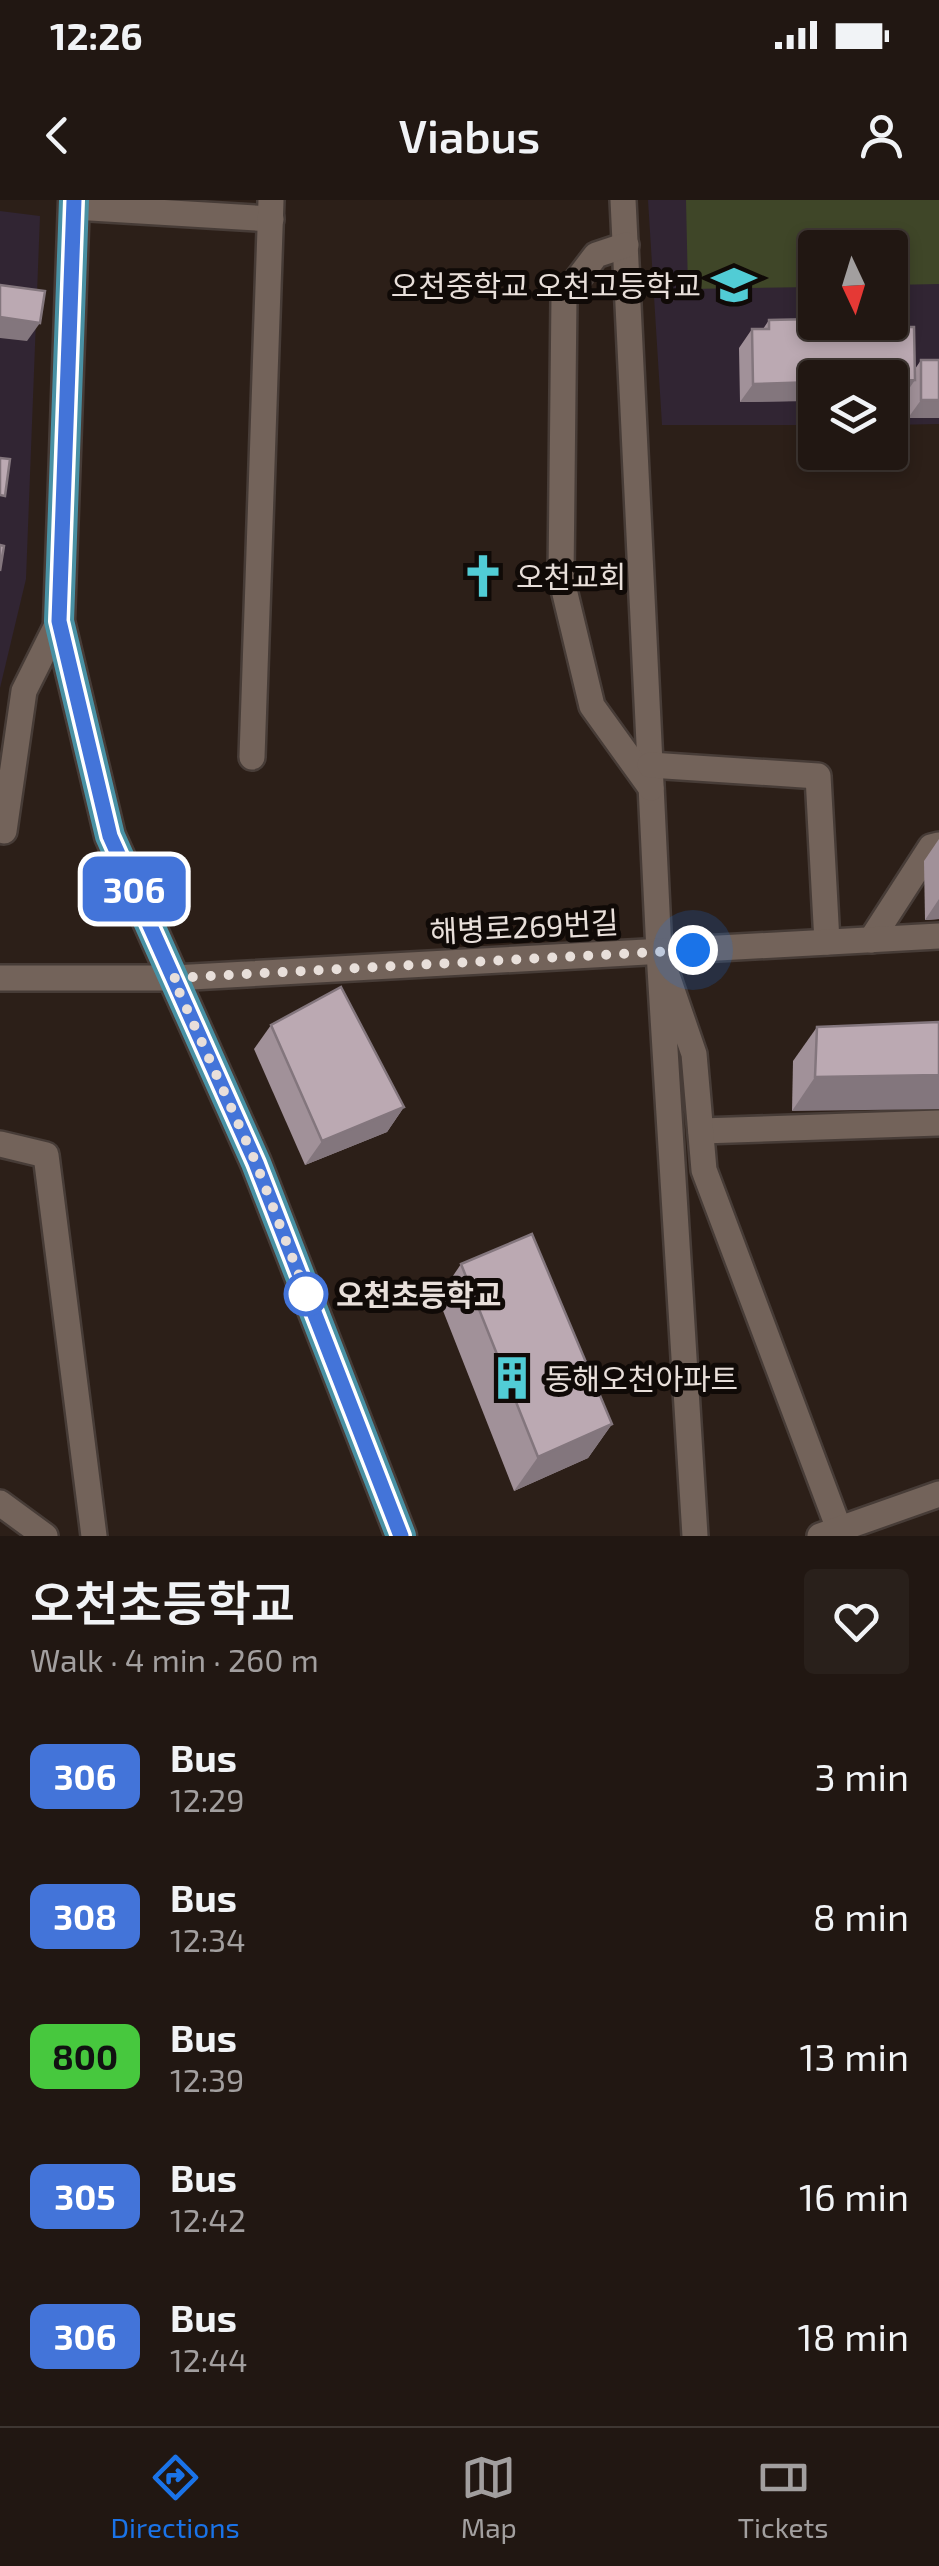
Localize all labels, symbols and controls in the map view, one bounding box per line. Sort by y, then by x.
text: 12:26 [50,12,143,58]
icon: back [30,108,85,163]
text: Viabus [399,108,540,162]
icon: person [854,108,909,163]
north arrow [798,230,908,340]
map controls [798,230,908,470]
school or university icon: 오천중학교 오천고등학교 [710,261,758,309]
place label: 오천중학교 오천고등학교 [391,267,701,303]
button: layers [798,360,908,470]
church icon: 오천교회 [459,552,507,600]
place label: 오천교회 [516,558,626,594]
line badge: 306 [76,856,192,922]
text: 306 [103,868,165,910]
street label: 해병로269번길 [429,903,619,949]
your location [668,925,718,975]
marker: 오천초등학교 [285,1273,327,1315]
place label: 오천초등학교 [336,1276,502,1312]
building icon: 동해오천아파트 [488,1354,536,1402]
place label: 동해오천아파트 [545,1360,738,1396]
button: heart [804,1569,909,1674]
text: 오천초등학교 [30,1573,295,1631]
text: Walk · 4 min · 260 m [30,1640,319,1678]
text: Bus [170,1734,237,1780]
text: 3 min [815,1753,909,1799]
text: 306 [54,1755,116,1797]
text: 12:29 [170,1780,245,1818]
text: Bus [170,1874,237,1920]
text: 8 min [813,1893,909,1939]
text: 308 [53,1895,117,1937]
text: 12:34 [170,1920,246,1958]
text: Bus [170,2014,237,2060]
text: 13 min [799,2033,909,2079]
text: 800 [52,2035,118,2077]
text: 12:39 [170,2060,244,2098]
text: Bus [170,2154,237,2200]
text: 16 min [799,2173,909,2219]
text: 305 [54,2175,116,2217]
text: 12:42 [170,2200,246,2238]
text: Bus [170,2294,237,2340]
text: 18 min [798,2313,909,2359]
text: 306 [54,2315,116,2357]
text: 12:44 [170,2340,248,2378]
tab: Directions [111,2450,240,2544]
tab: Map [461,2450,517,2544]
tab: Tickets [738,2450,828,2544]

